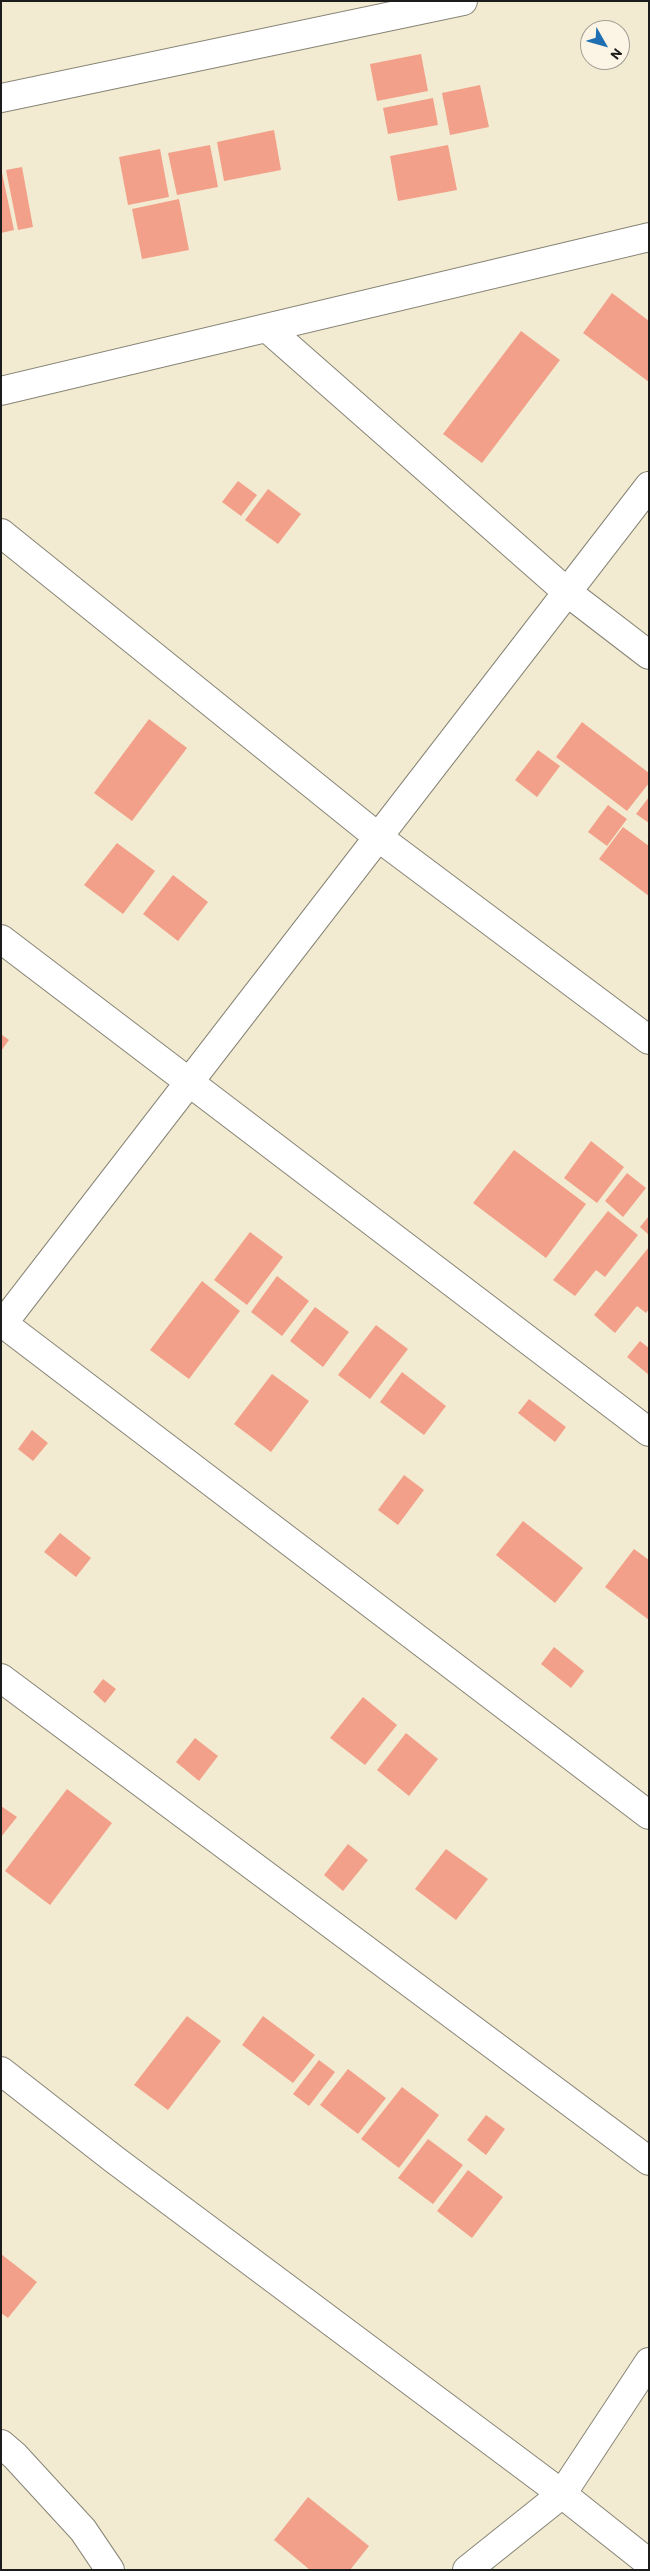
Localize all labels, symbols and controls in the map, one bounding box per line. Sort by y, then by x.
north arrow [580,20,630,70]
text: N [607,45,626,63]

